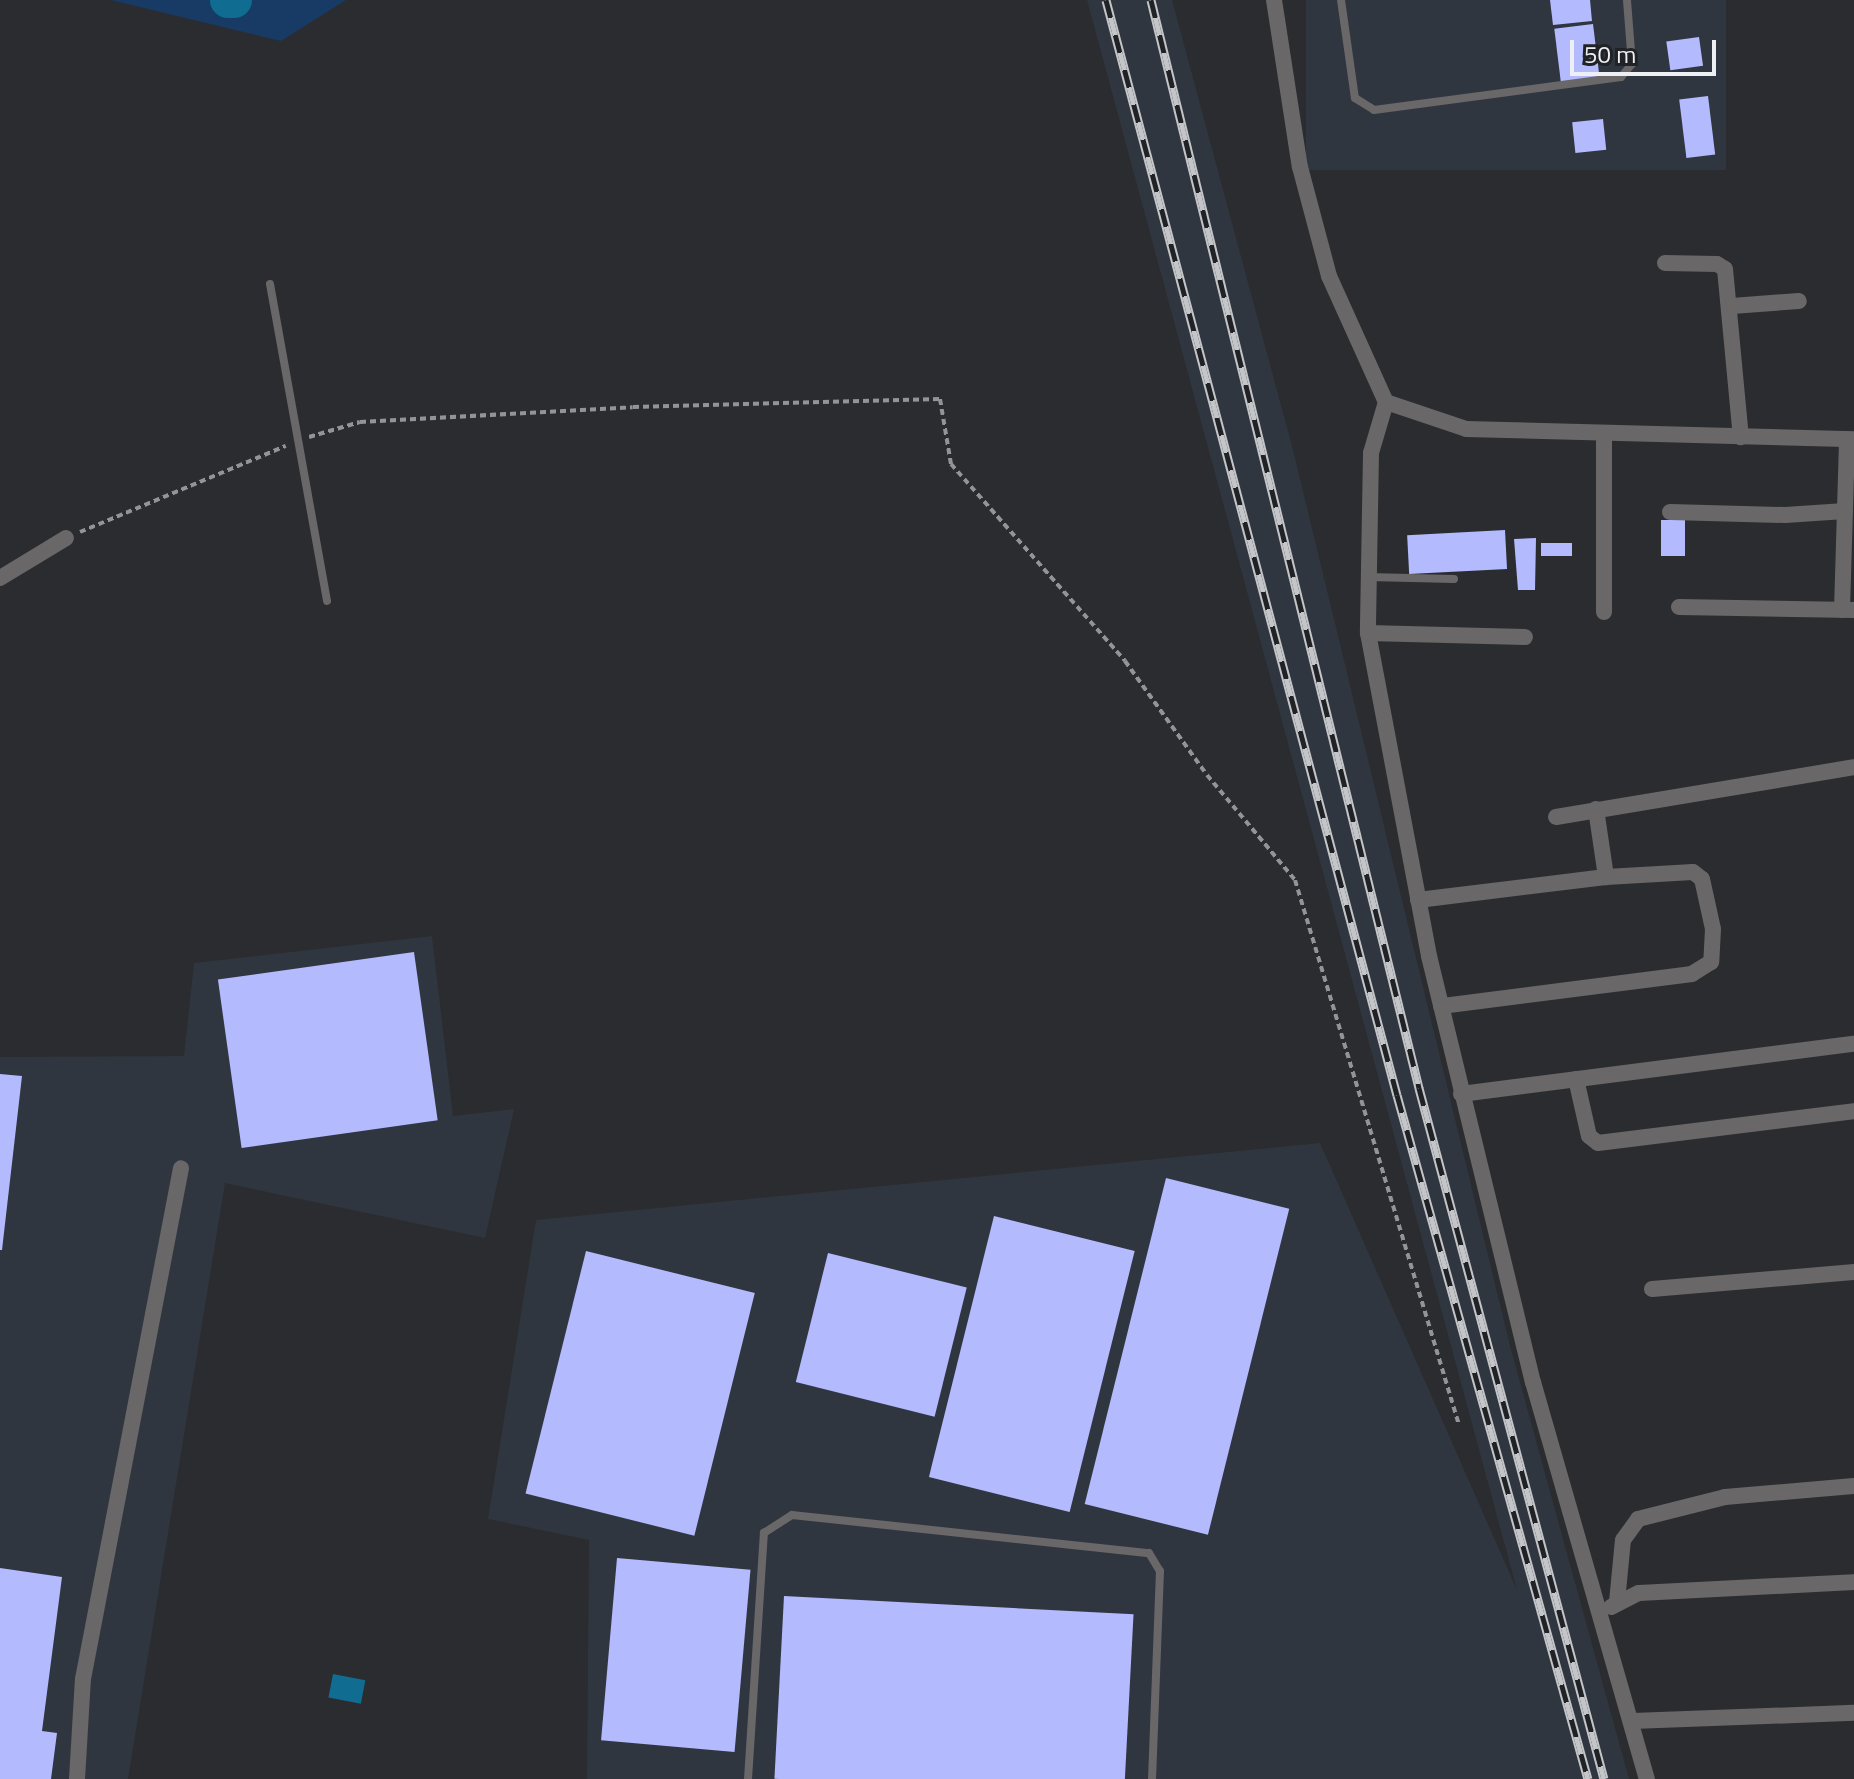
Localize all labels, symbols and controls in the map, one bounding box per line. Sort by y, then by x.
scale bar [1574,24,1720,74]
text: 50 m [1584,36,1636,72]

